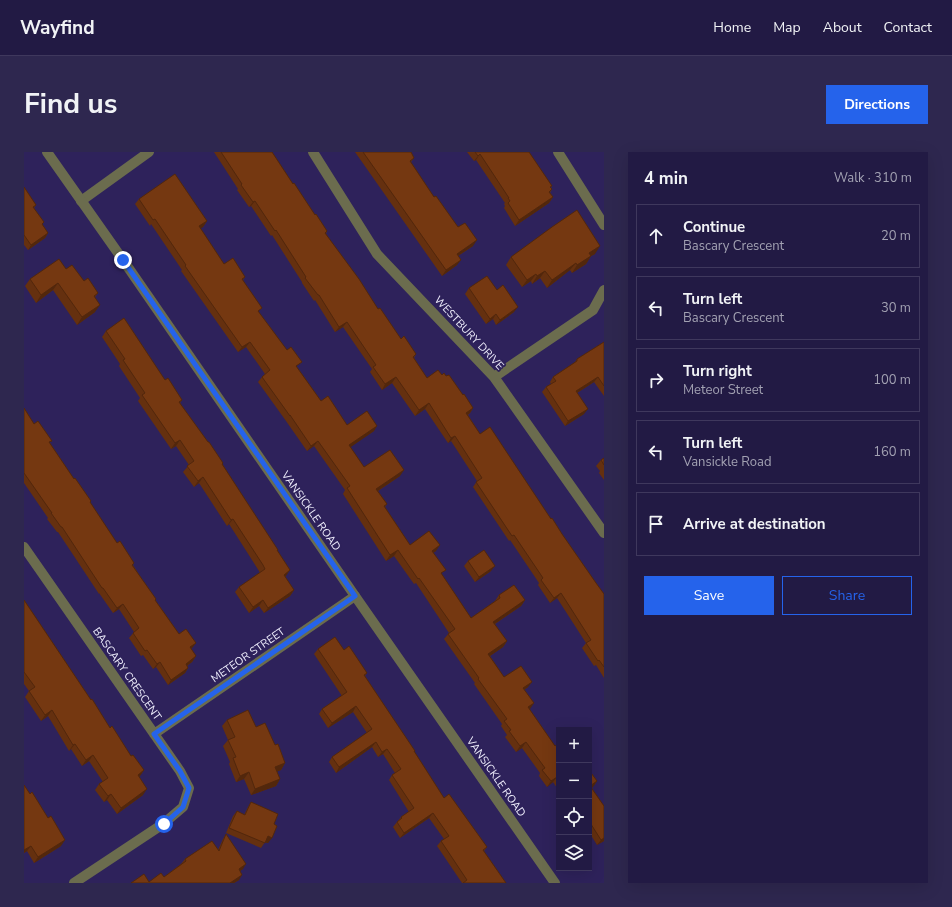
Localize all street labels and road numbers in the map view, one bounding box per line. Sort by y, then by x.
street label: WESTBURY DRIVE [431,293,507,373]
street label: VANSICKLE ROAD [277,467,344,554]
street label: BASCARY CRESCENT [89,624,165,724]
street label: METEOR STREET [208,624,288,686]
street label: VANSICKLE ROAD [462,733,529,820]

